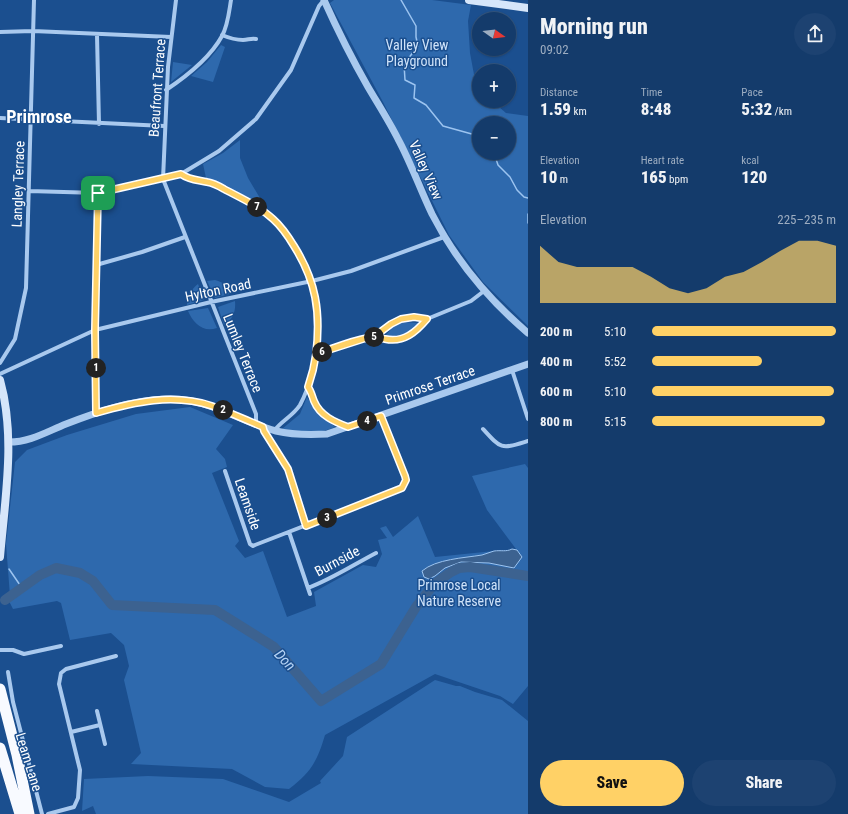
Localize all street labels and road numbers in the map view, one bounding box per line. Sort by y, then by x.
street label: Beaufront Terrace [146,38,168,138]
street label: Valley View [406,138,446,202]
street label: Langley Terrace [8,140,28,228]
street label: Hylton Road [184,275,252,305]
street label: Lumley Terrace [220,311,266,395]
street label: Primrose Terrace [383,362,477,408]
street label: Leamside [232,476,264,532]
street label: Burnside [312,542,363,579]
street label: Leam Lane [13,731,46,794]

